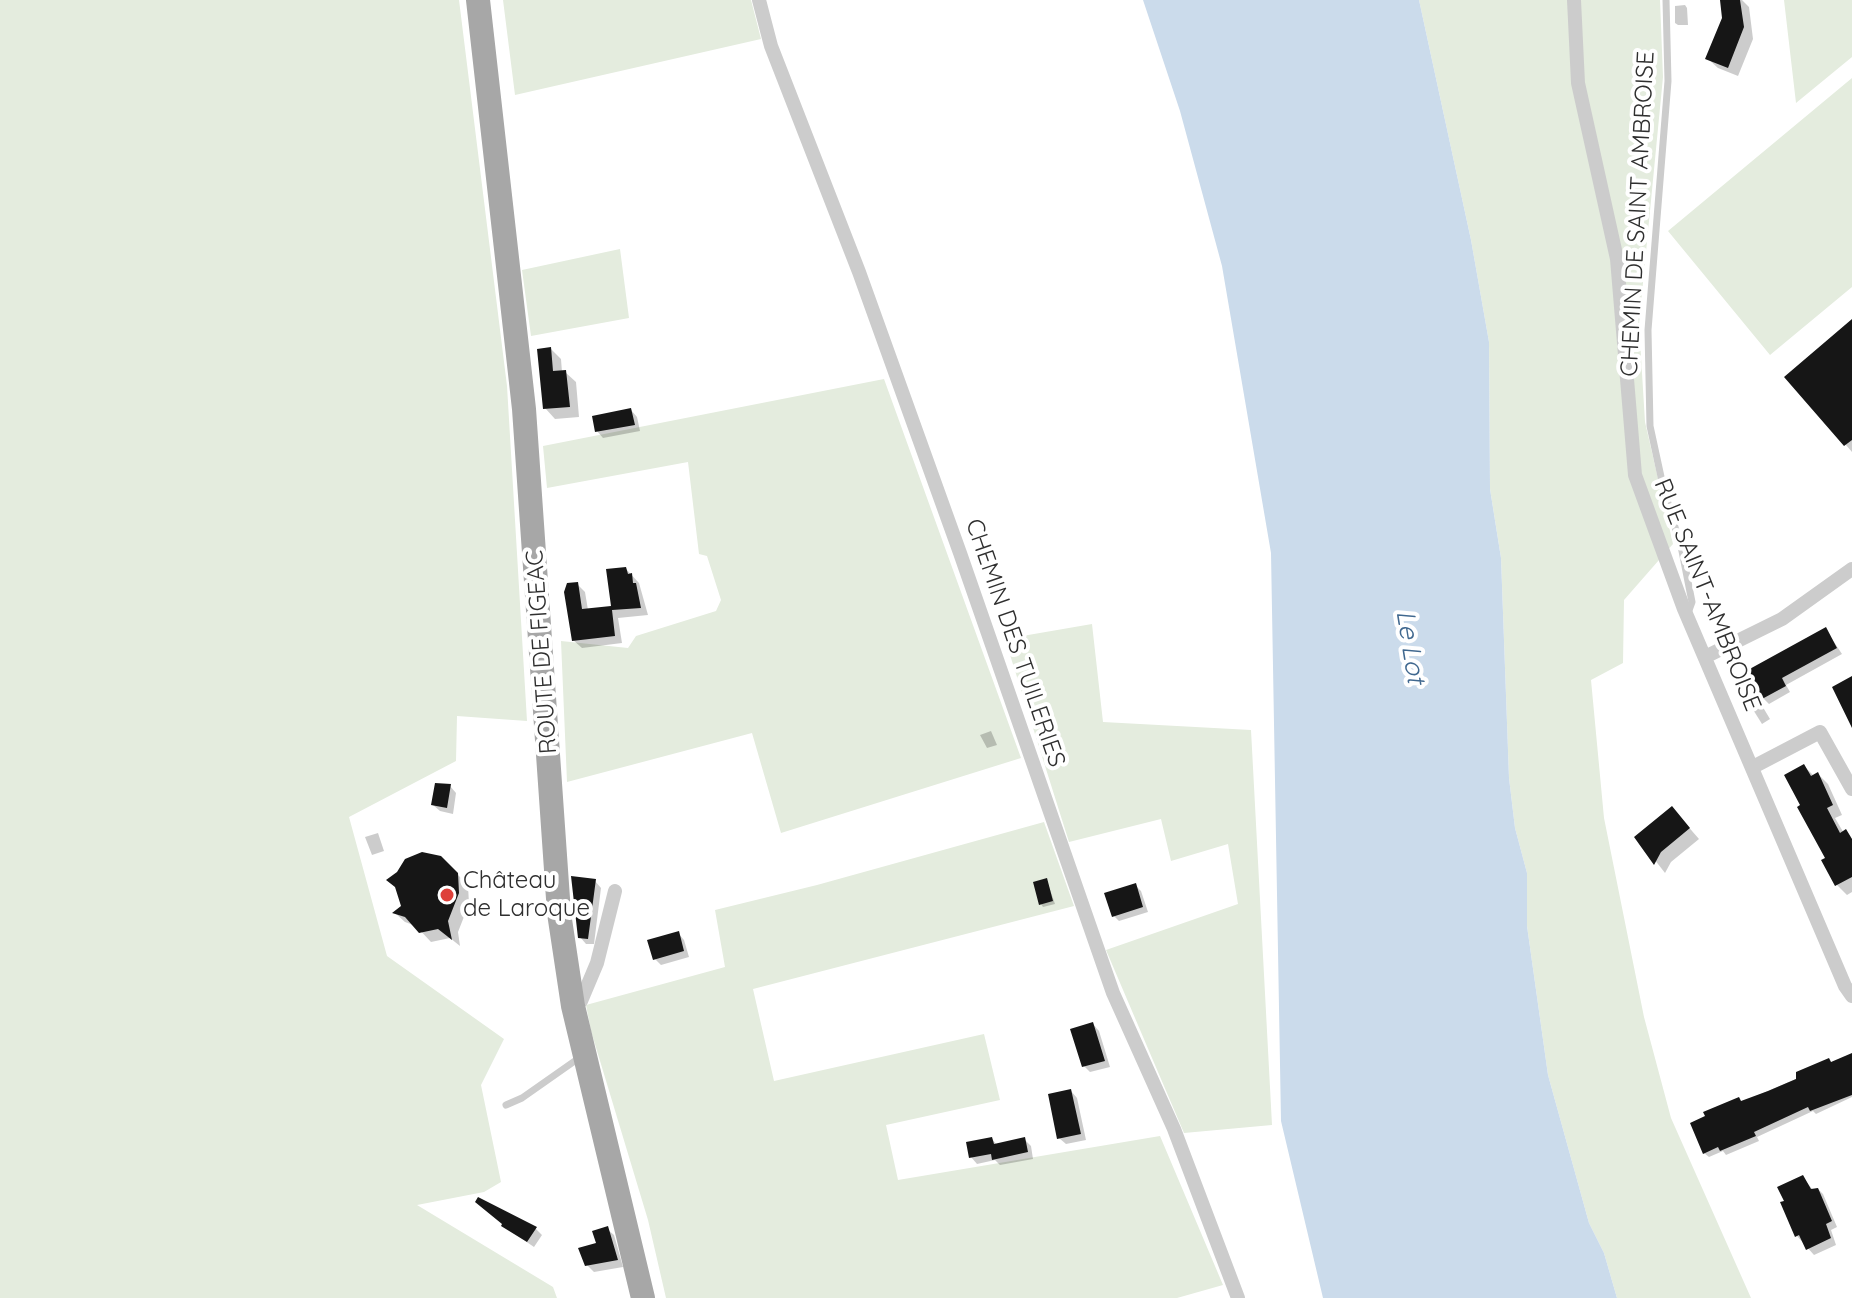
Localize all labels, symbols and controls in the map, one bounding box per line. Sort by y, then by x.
street label: CHEMIN DE SAINT AMBROISE [1615,51,1661,377]
street label: RUE SAINT-AMBROISE [1647,475,1767,715]
street label: CHEMIN DES TUILERIES [959,515,1071,771]
street label: ROUTE DE FIGEAC [521,549,563,755]
water label: Le Lot [1389,608,1431,686]
place label: Château de Laroque [463,867,590,923]
marker: Château de Laroque [438,886,456,904]

